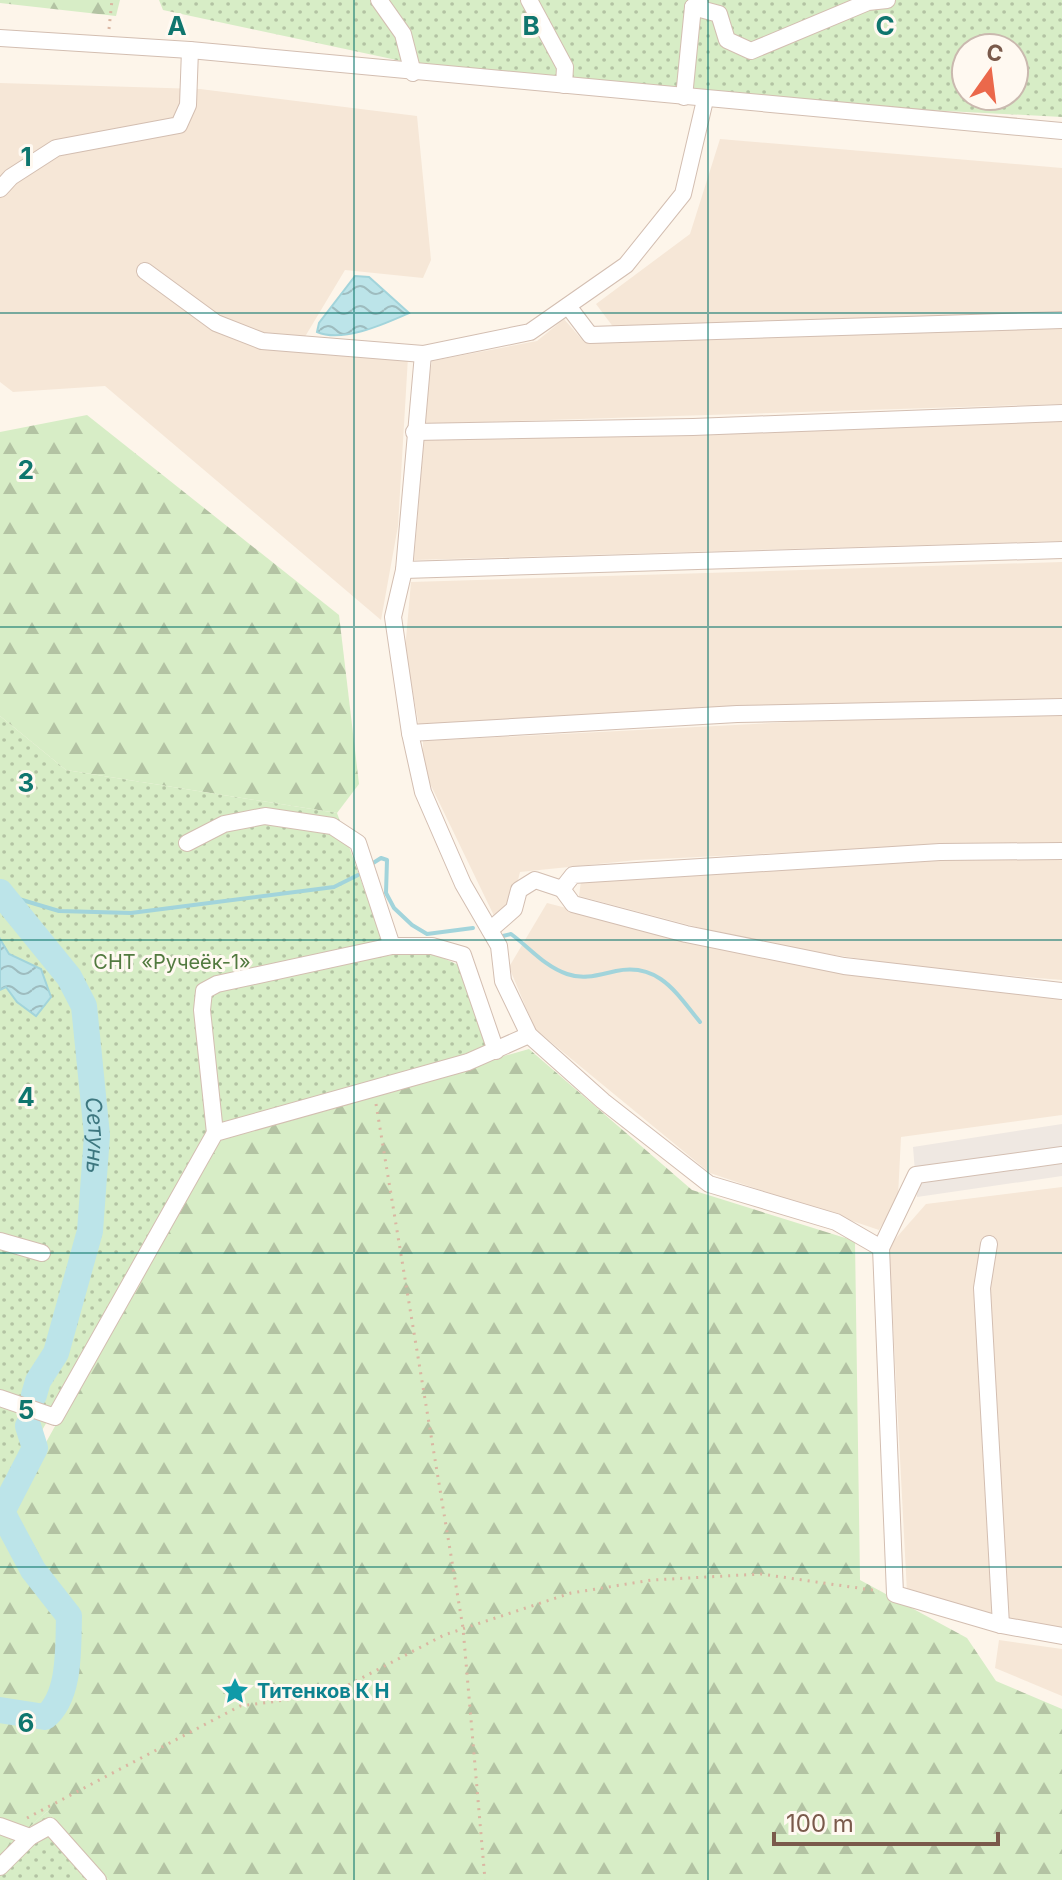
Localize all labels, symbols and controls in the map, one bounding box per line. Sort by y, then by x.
text: A [167,10,187,41]
text: B [522,10,540,41]
text: C [875,10,895,41]
north arrow [950,32,1030,112]
text: С [984,38,1006,67]
text: 1 [20,141,32,172]
text: 2 [18,454,34,485]
text: 3 [18,767,34,798]
park label: СНТ «Ручеёк-1» [93,950,251,974]
text: 4 [17,1081,35,1112]
water label: Сетунь [80,1096,110,1175]
text: 5 [18,1394,34,1425]
place icon: Титенков К Н [220,1676,250,1706]
place label: Титенков К Н [257,1679,390,1703]
text: 6 [18,1707,34,1738]
scale bar [774,1796,998,1846]
text: 100 m [786,1809,854,1838]

